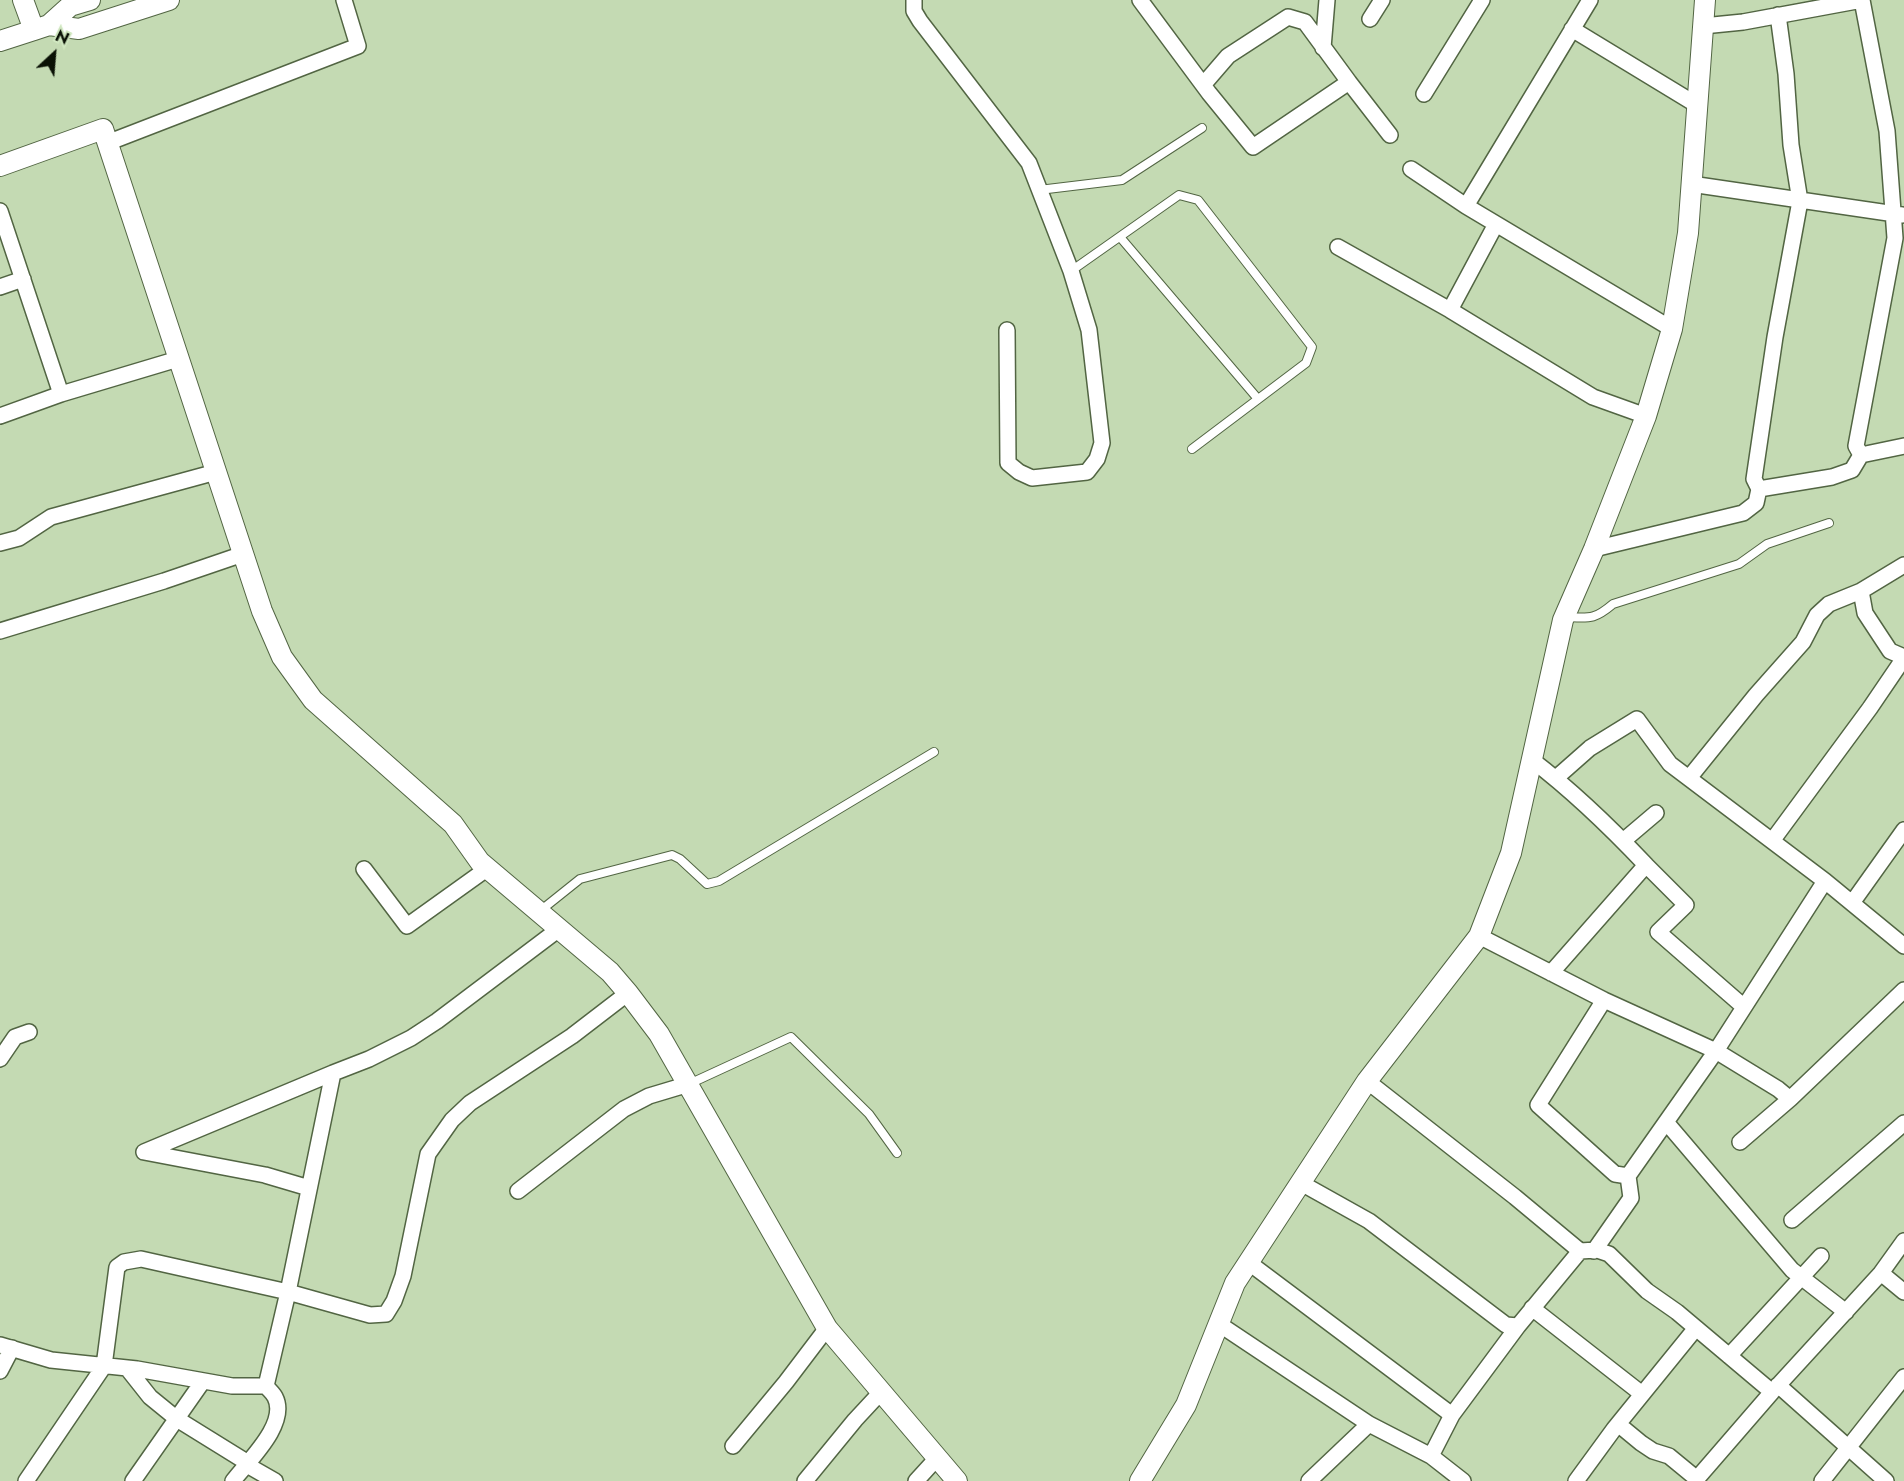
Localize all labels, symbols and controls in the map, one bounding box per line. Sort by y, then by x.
north arrow [24,24,84,84]
text: N [51,24,73,50]

